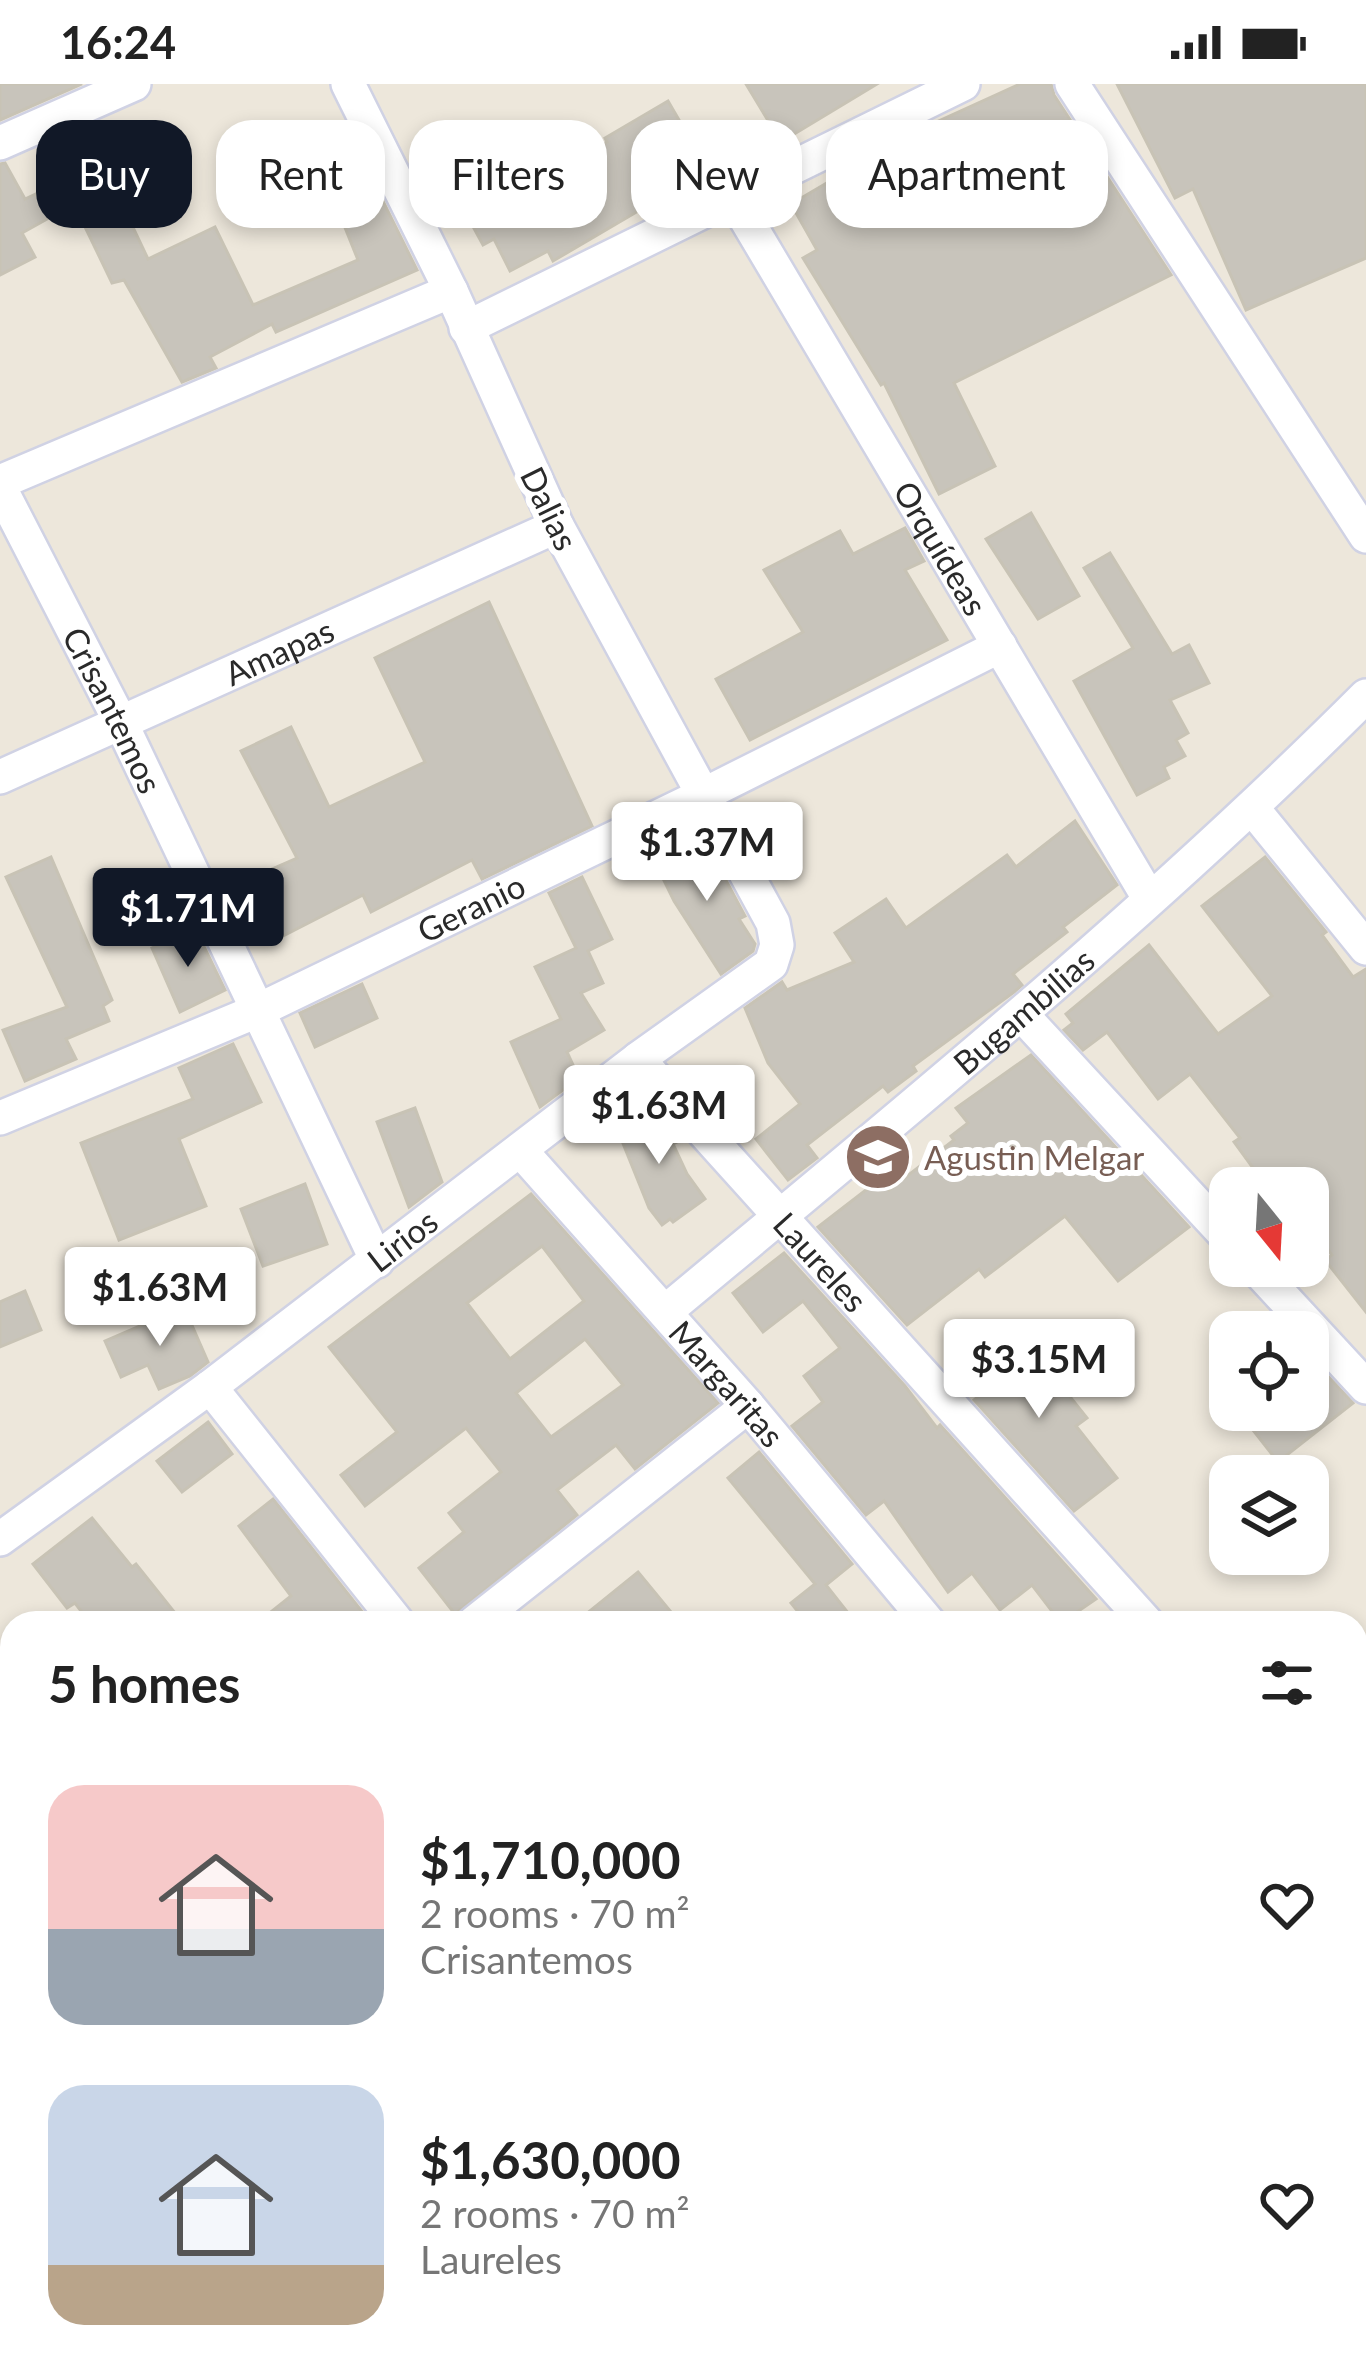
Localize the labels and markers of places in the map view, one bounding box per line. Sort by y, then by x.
pin: $1.37M [609,802,805,904]
pin: $1.71M [90,868,286,970]
pin: $1.63M [561,1065,757,1167]
school or university icon: Agustin Melgar [843,1122,913,1192]
place label: Agustin Melgar [924,1137,1144,1177]
pin: $1.63M [62,1247,258,1349]
pin: $3.15M [941,1319,1137,1421]

